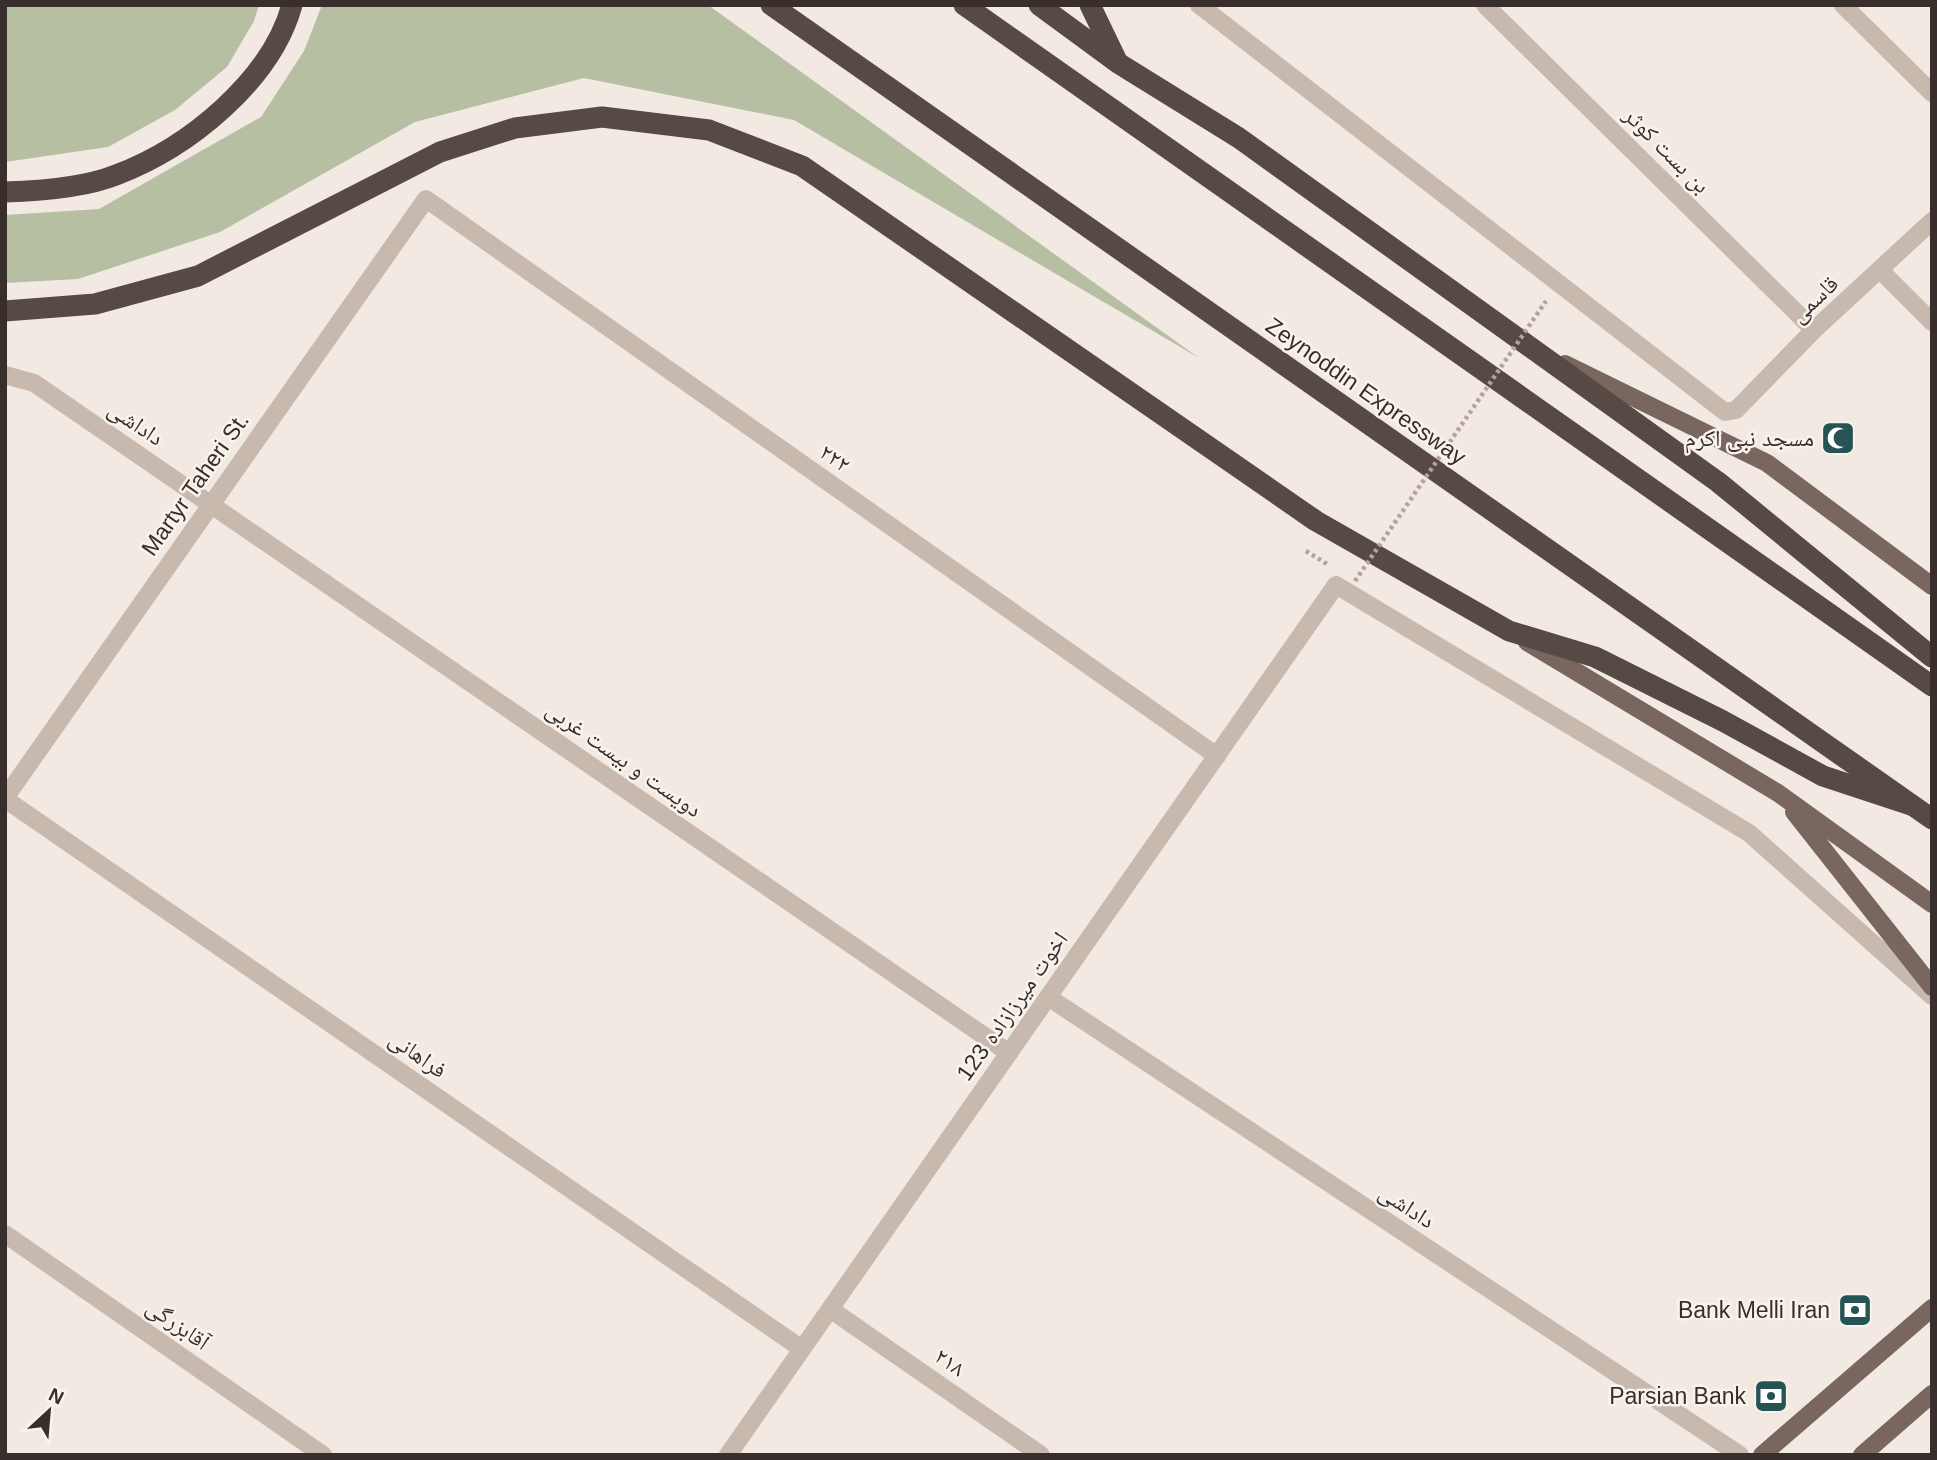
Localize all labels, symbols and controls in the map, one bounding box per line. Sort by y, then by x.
street label: بن بست کوثر [1617,101,1715,199]
street label: قاسمی [1785,270,1844,328]
street label: Zeynoddin Expressway [1261,312,1471,470]
street label: داداشی [103,395,169,452]
street label: Martyr Taheri St. [136,408,254,560]
mosque icon: مسجد نبی اکرم [1819,419,1857,457]
place label: مسجد نبی اکرم [1685,425,1814,454]
street label: ۲۲۲ [815,438,855,478]
street label: دویست و بیست غربی [541,696,707,823]
street label: اخوت میرزازاده 123 [951,927,1073,1086]
street label: فراهانی [384,1025,452,1084]
street label: داداشی [1374,1179,1440,1234]
bank icon: Bank Melli Iran [1836,1291,1874,1329]
street label: آقابزرگی [141,1293,215,1356]
place label: Bank Melli Iran [1678,1297,1830,1323]
street label: ۲۱۸ [930,1342,970,1382]
north arrow [14,1376,84,1446]
bank icon: Parsian Bank [1752,1377,1790,1415]
place label: Parsian Bank [1609,1383,1746,1409]
text: N [45,1384,67,1409]

